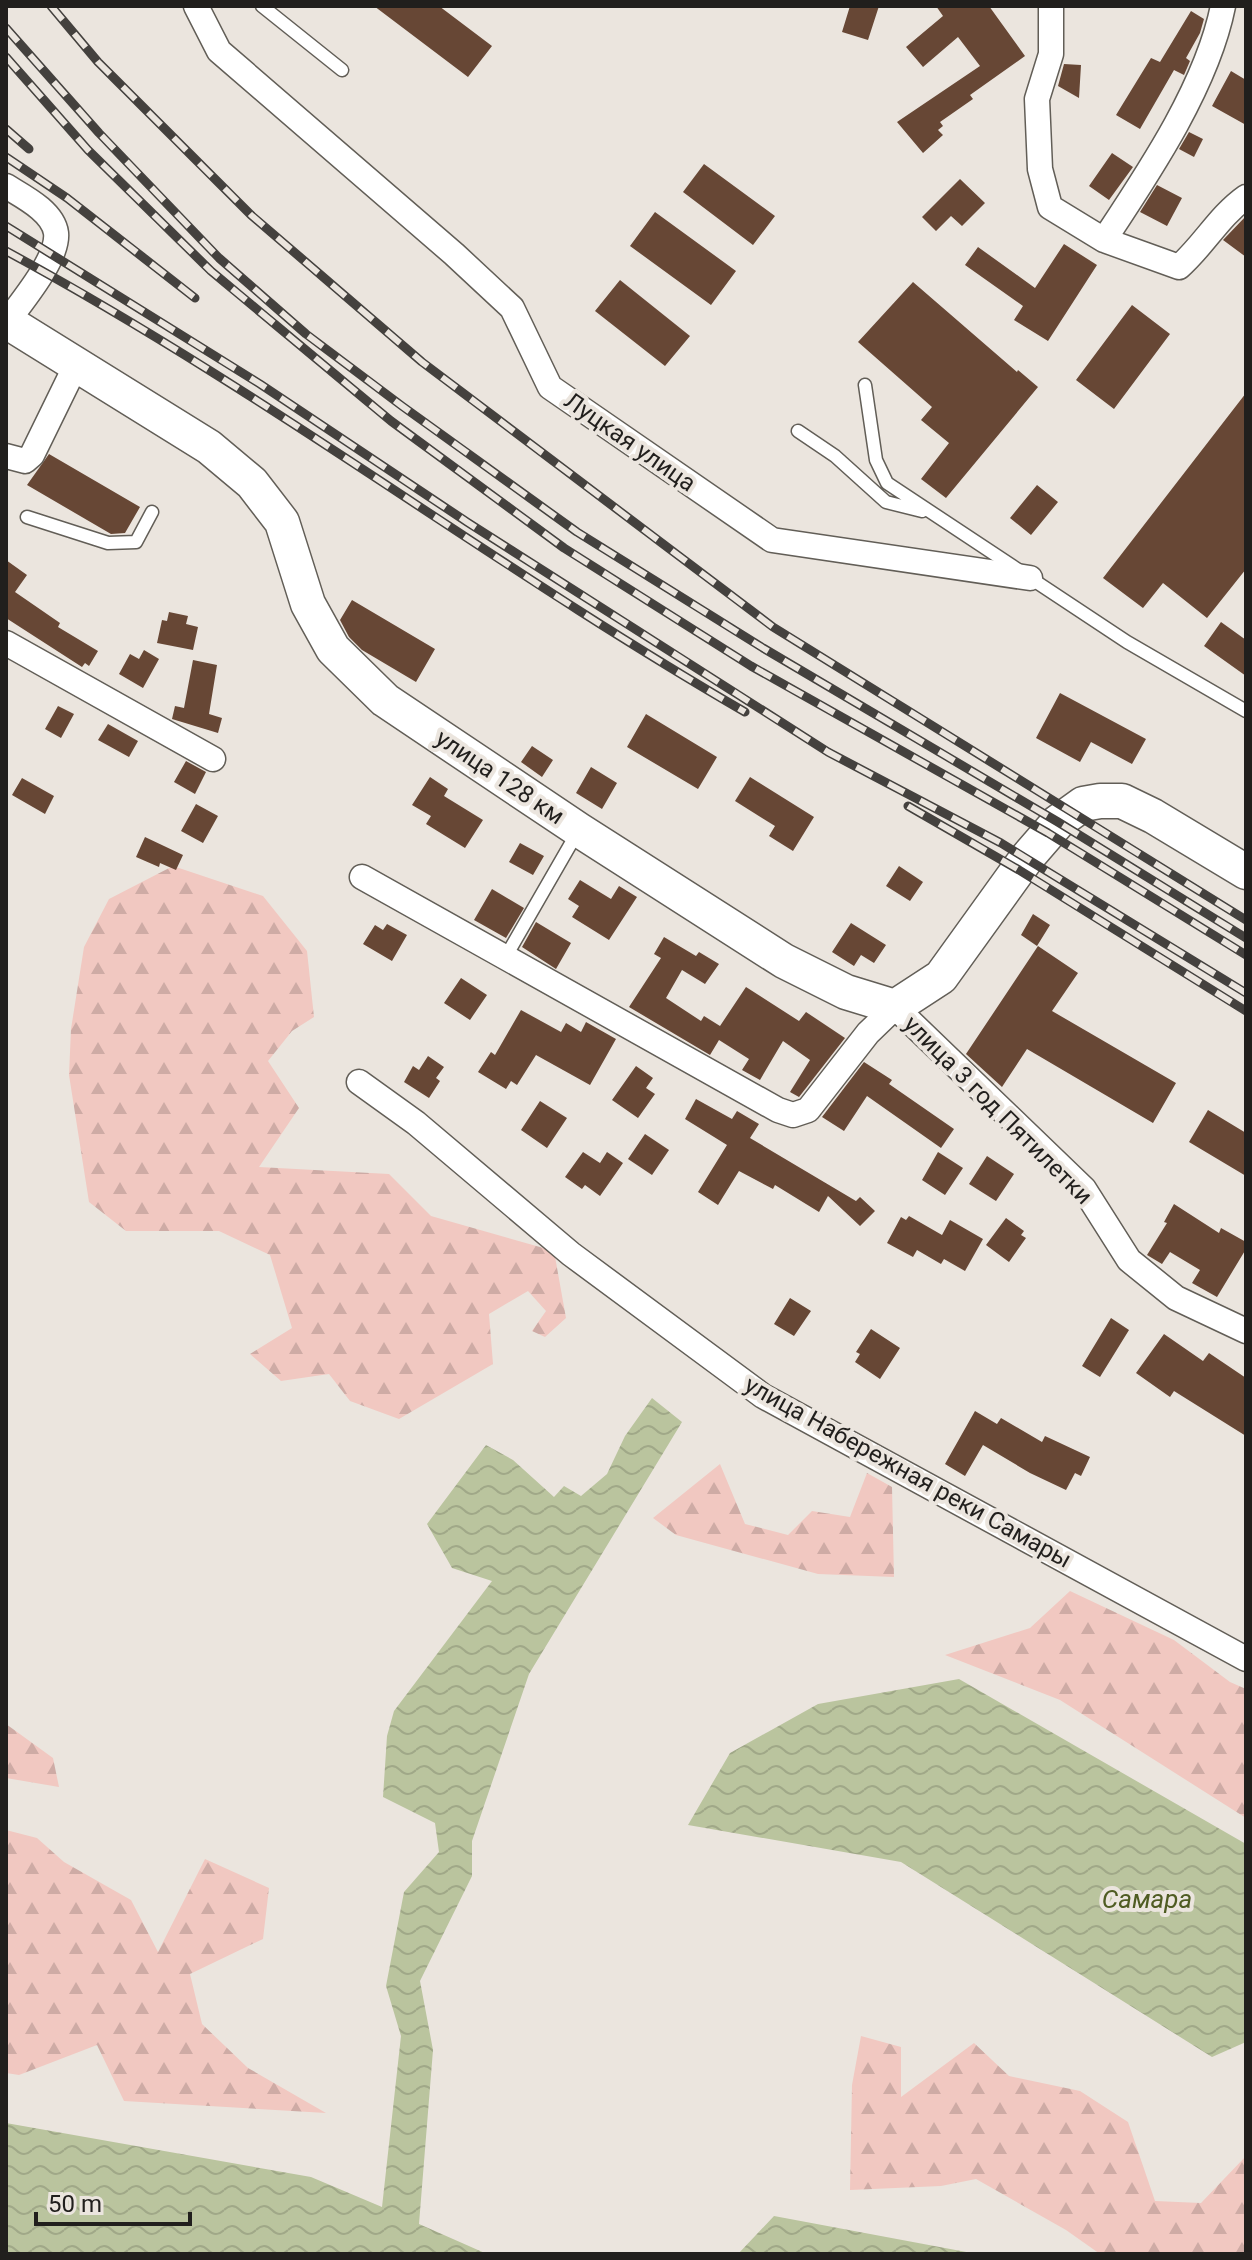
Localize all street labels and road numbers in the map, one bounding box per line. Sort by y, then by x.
street label: Луцкая улица [559,386,701,498]
street label: улица 128 км [430,724,570,830]
street label: улица 3 год Пятилетки [898,1010,1098,1210]
street label: улица Набережная реки Самары [740,1370,1076,1574]

